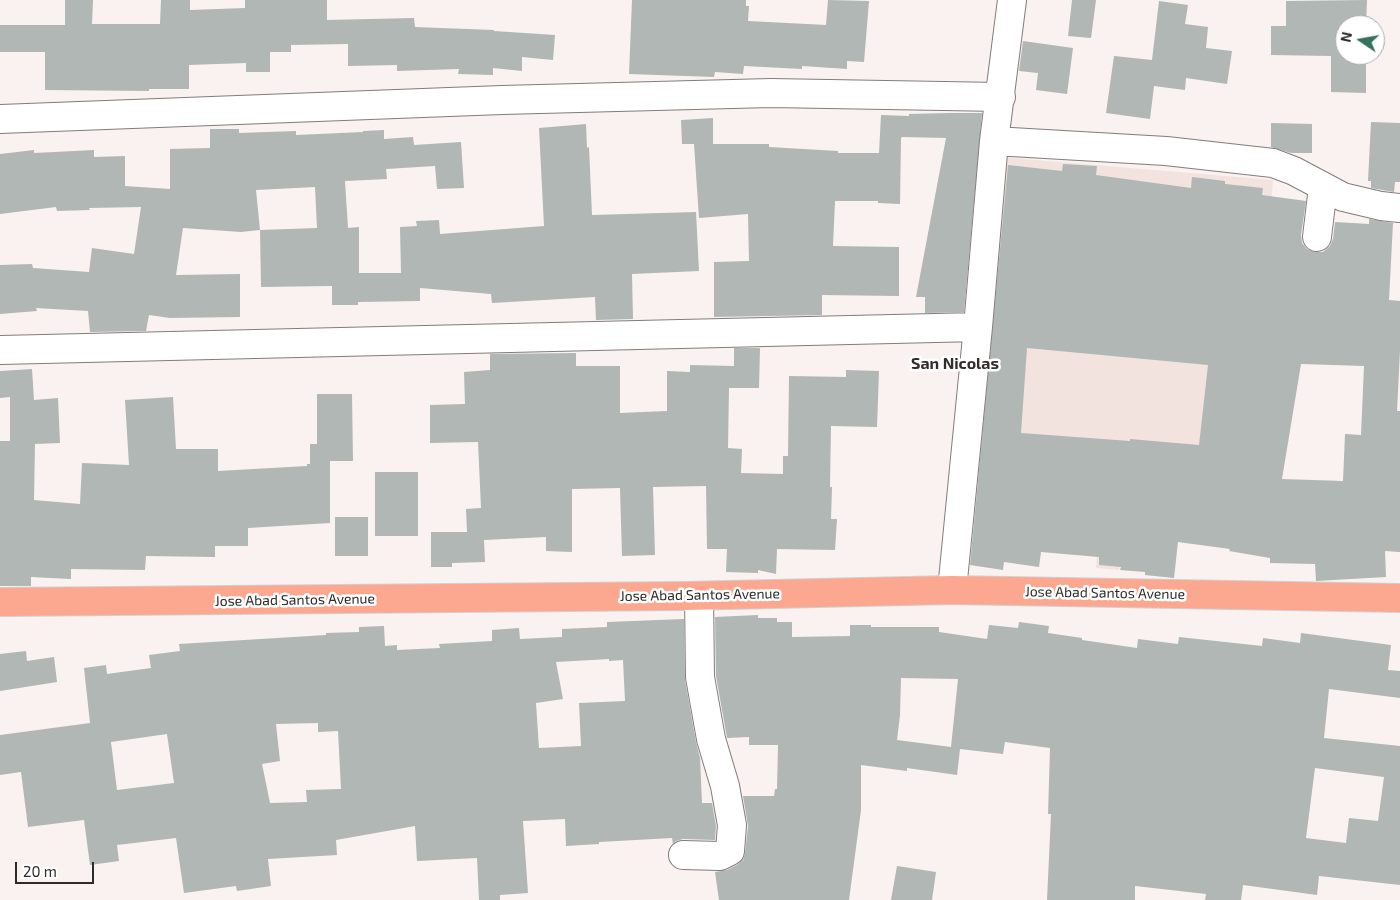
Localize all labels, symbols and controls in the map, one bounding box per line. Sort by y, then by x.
north arrow [1335,15,1385,65]
text: N [1336,30,1355,44]
district label: San Nicolas [911,354,999,374]
street label: Jose Abad Santos Avenue [1025,583,1185,603]
street label: Jose Abad Santos Avenue [620,585,780,605]
street label: Jose Abad Santos Avenue [215,590,375,610]
scale bar [18,852,96,884]
text: 20 m [23,862,57,880]

